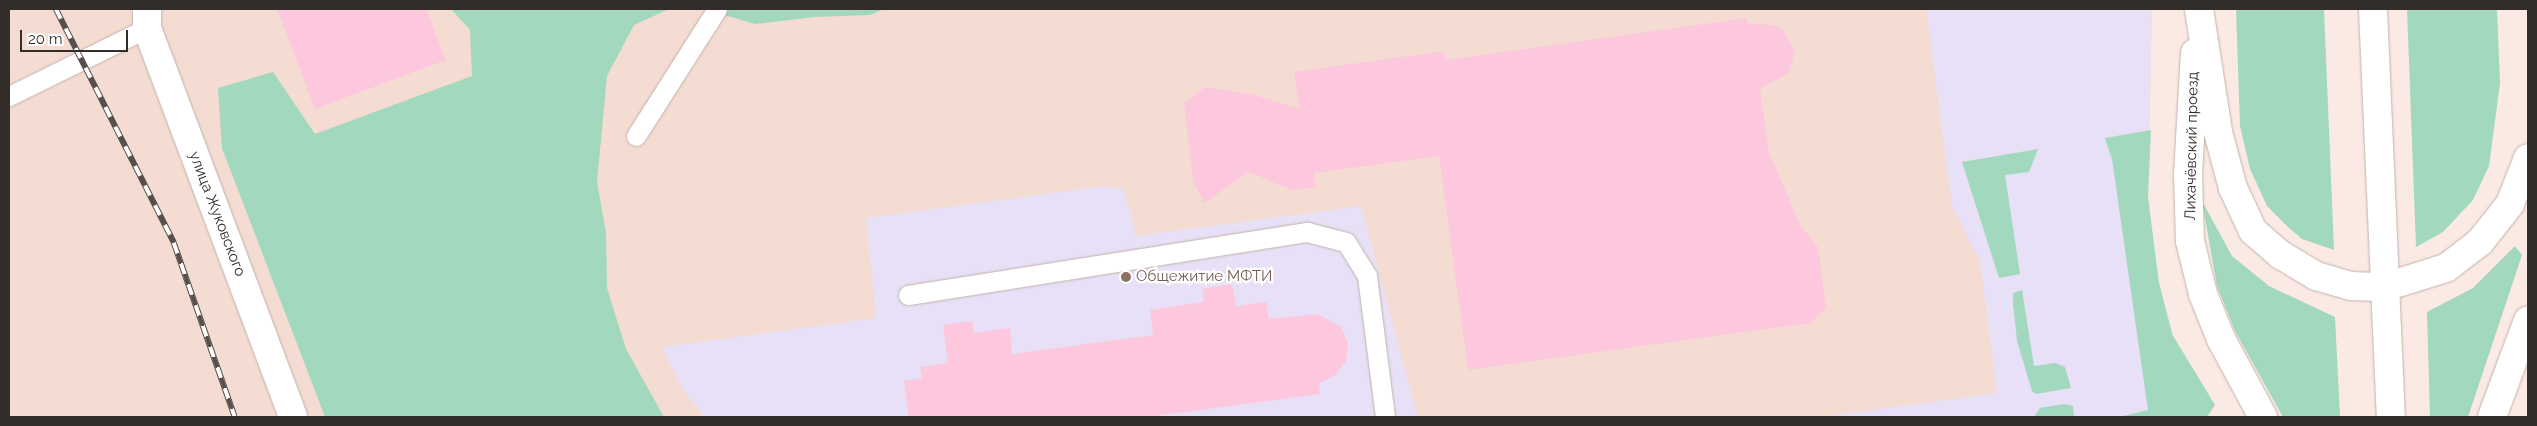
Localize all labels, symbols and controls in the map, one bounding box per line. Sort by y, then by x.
scale bar [22,20,130,52]
text: 20 m [28,30,63,48]
street label: Лихачёвский проезд [2182,71,2202,221]
street label: улица Жуковского [185,149,249,279]
place label: Общежитие МФТИ [1136,268,1272,286]
marker: Общежитие МФТИ [1120,271,1132,283]

